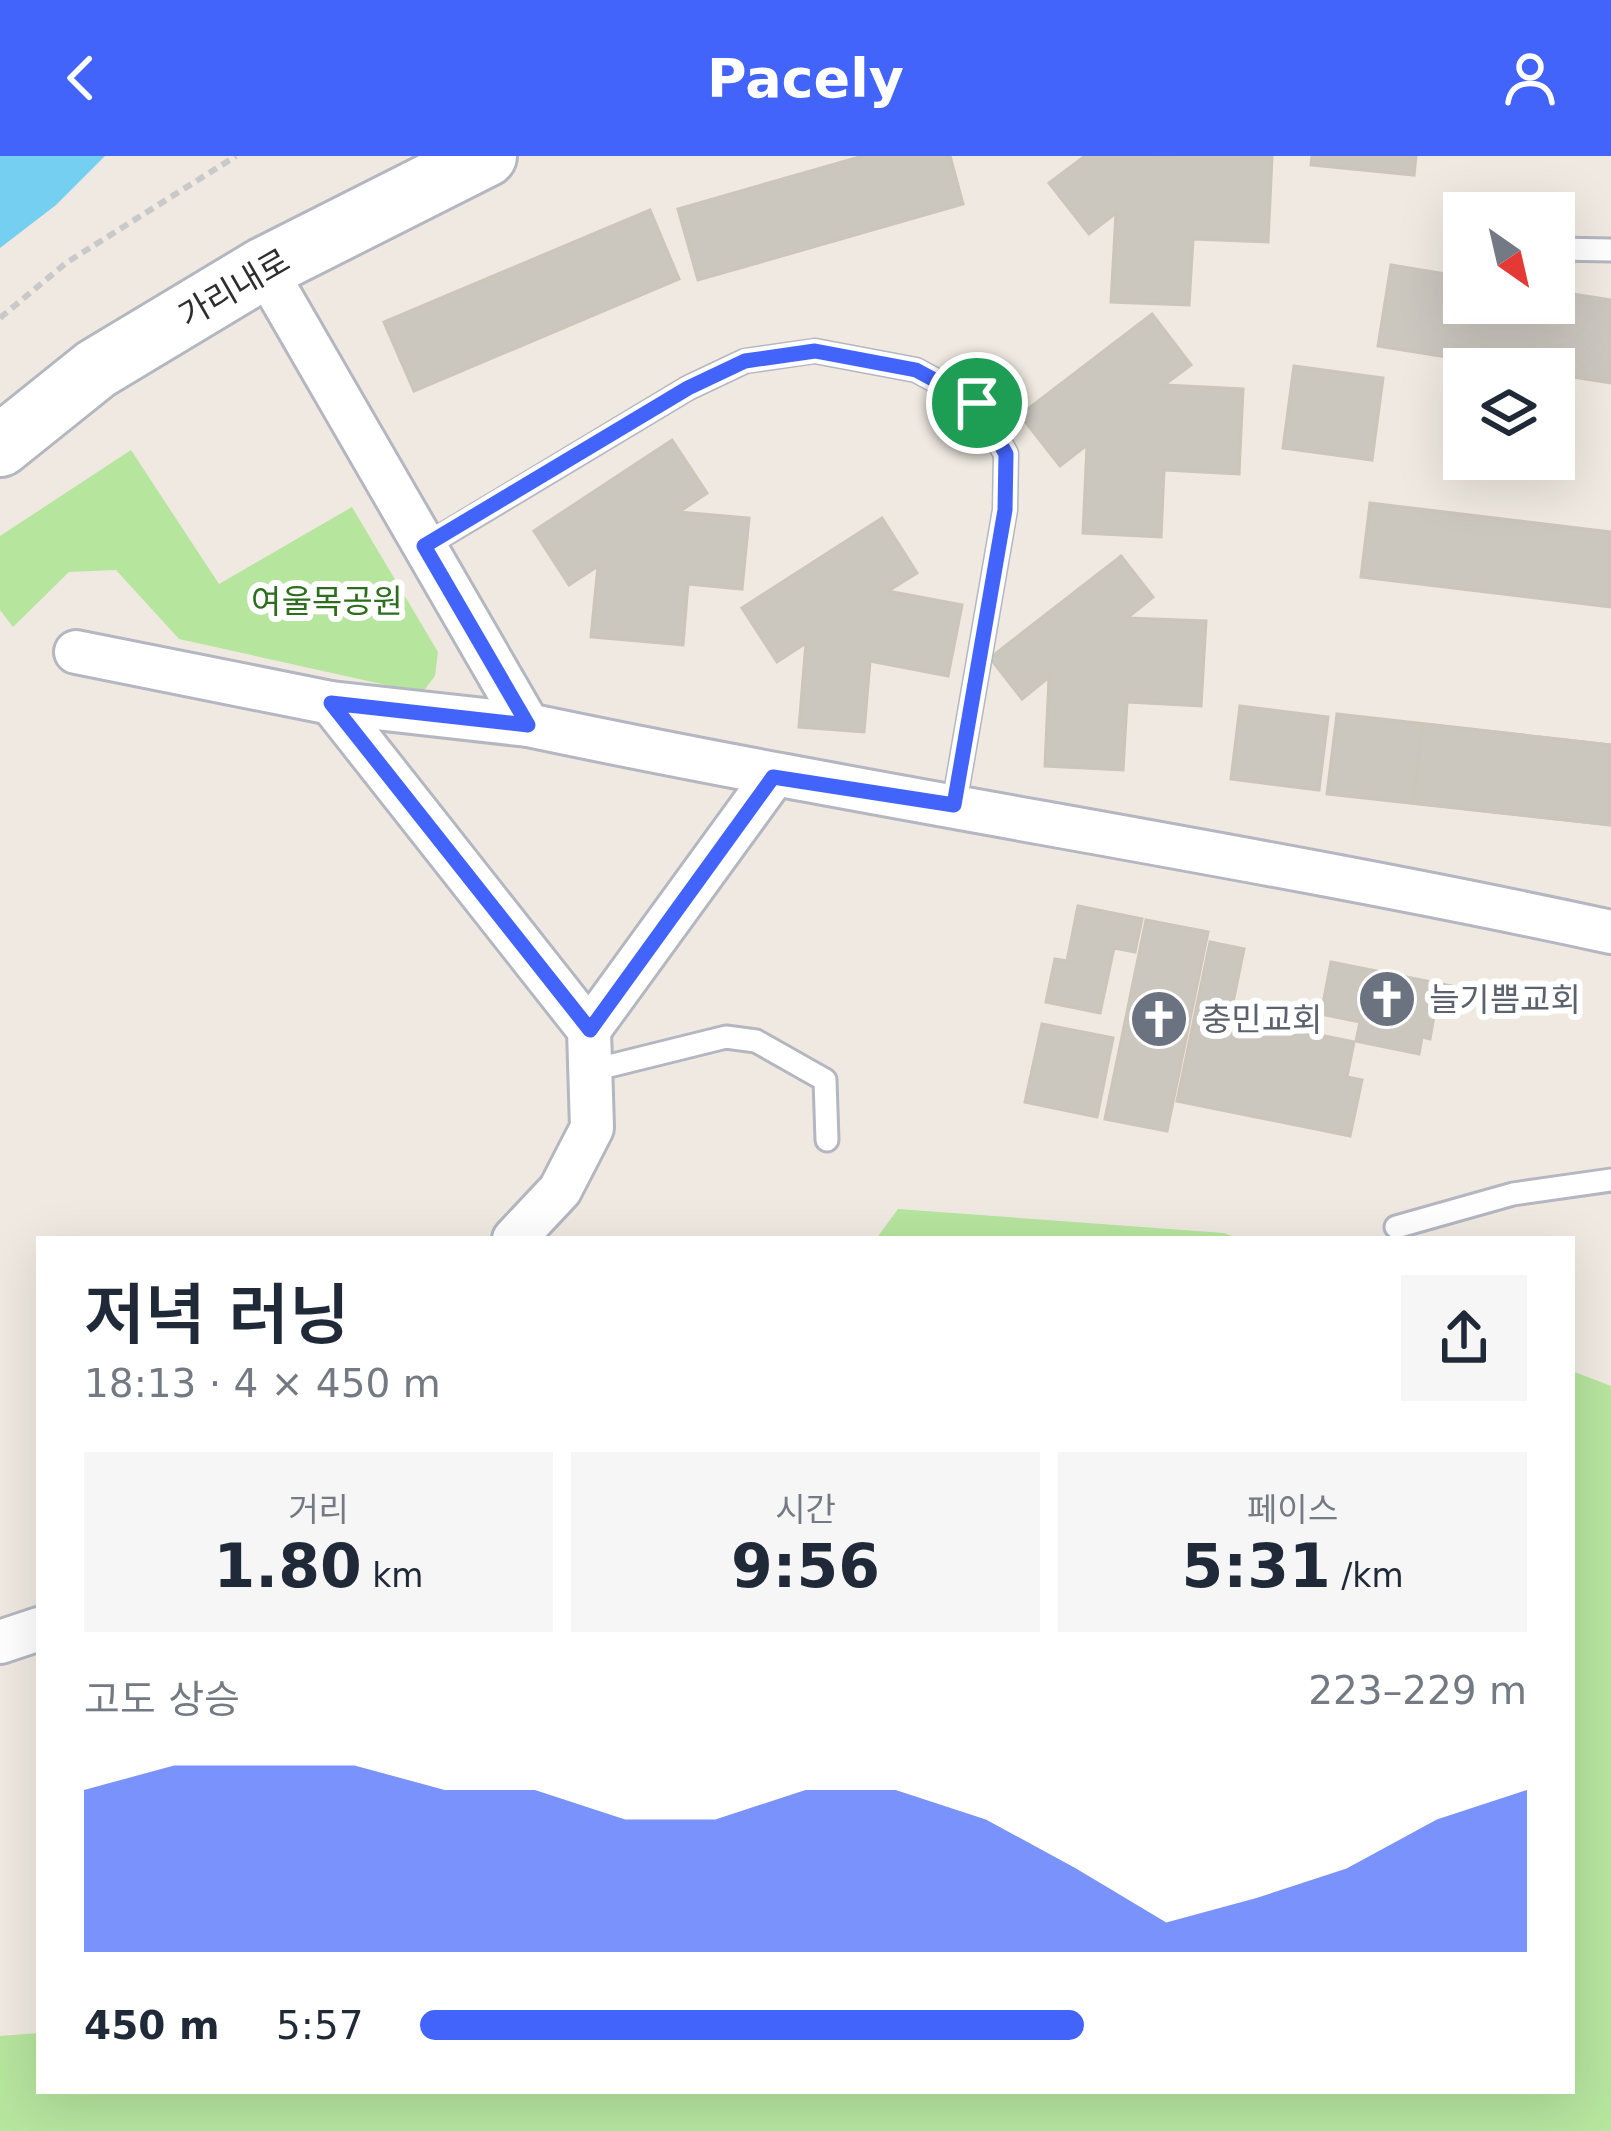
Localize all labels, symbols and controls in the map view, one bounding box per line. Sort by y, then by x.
icon: back [48,45,114,111]
icon: person [1497,45,1563,111]
text: Pacely [707,47,904,110]
north arrow [1443,192,1575,324]
map controls [1443,192,1575,480]
street label: 가리내로 [172,241,296,335]
button: layers [1443,348,1575,480]
pin [926,352,1028,454]
icon: arrive [944,370,1010,436]
park label: 여울목공원 [251,582,403,621]
church icon: 늘기쁨교회 [1356,968,1418,1030]
place label: 늘기쁨교회 [1429,980,1581,1019]
church icon: 충민교회 [1128,988,1190,1050]
place label: 충민교회 [1201,1000,1322,1039]
button: share [1401,1275,1527,1401]
text: 저녁 러닝 [84,1277,350,1354]
text: 18:13 · 4 × 450 m [84,1361,441,1406]
text: 거리 [288,1490,349,1529]
text: 시간 [775,1490,836,1529]
text: 페이스 [1247,1490,1338,1529]
text: 1.80 [214,1531,362,1601]
text: 9:56 [731,1531,880,1601]
text: 5:31 [1181,1531,1331,1601]
text: km [362,1556,423,1595]
text: /km [1331,1556,1404,1595]
text: 223–229 m [1308,1668,1527,1713]
text: 고도 상승 [84,1677,240,1722]
text: 450 m [84,2003,220,2048]
text: 5:57 [276,2003,364,2048]

